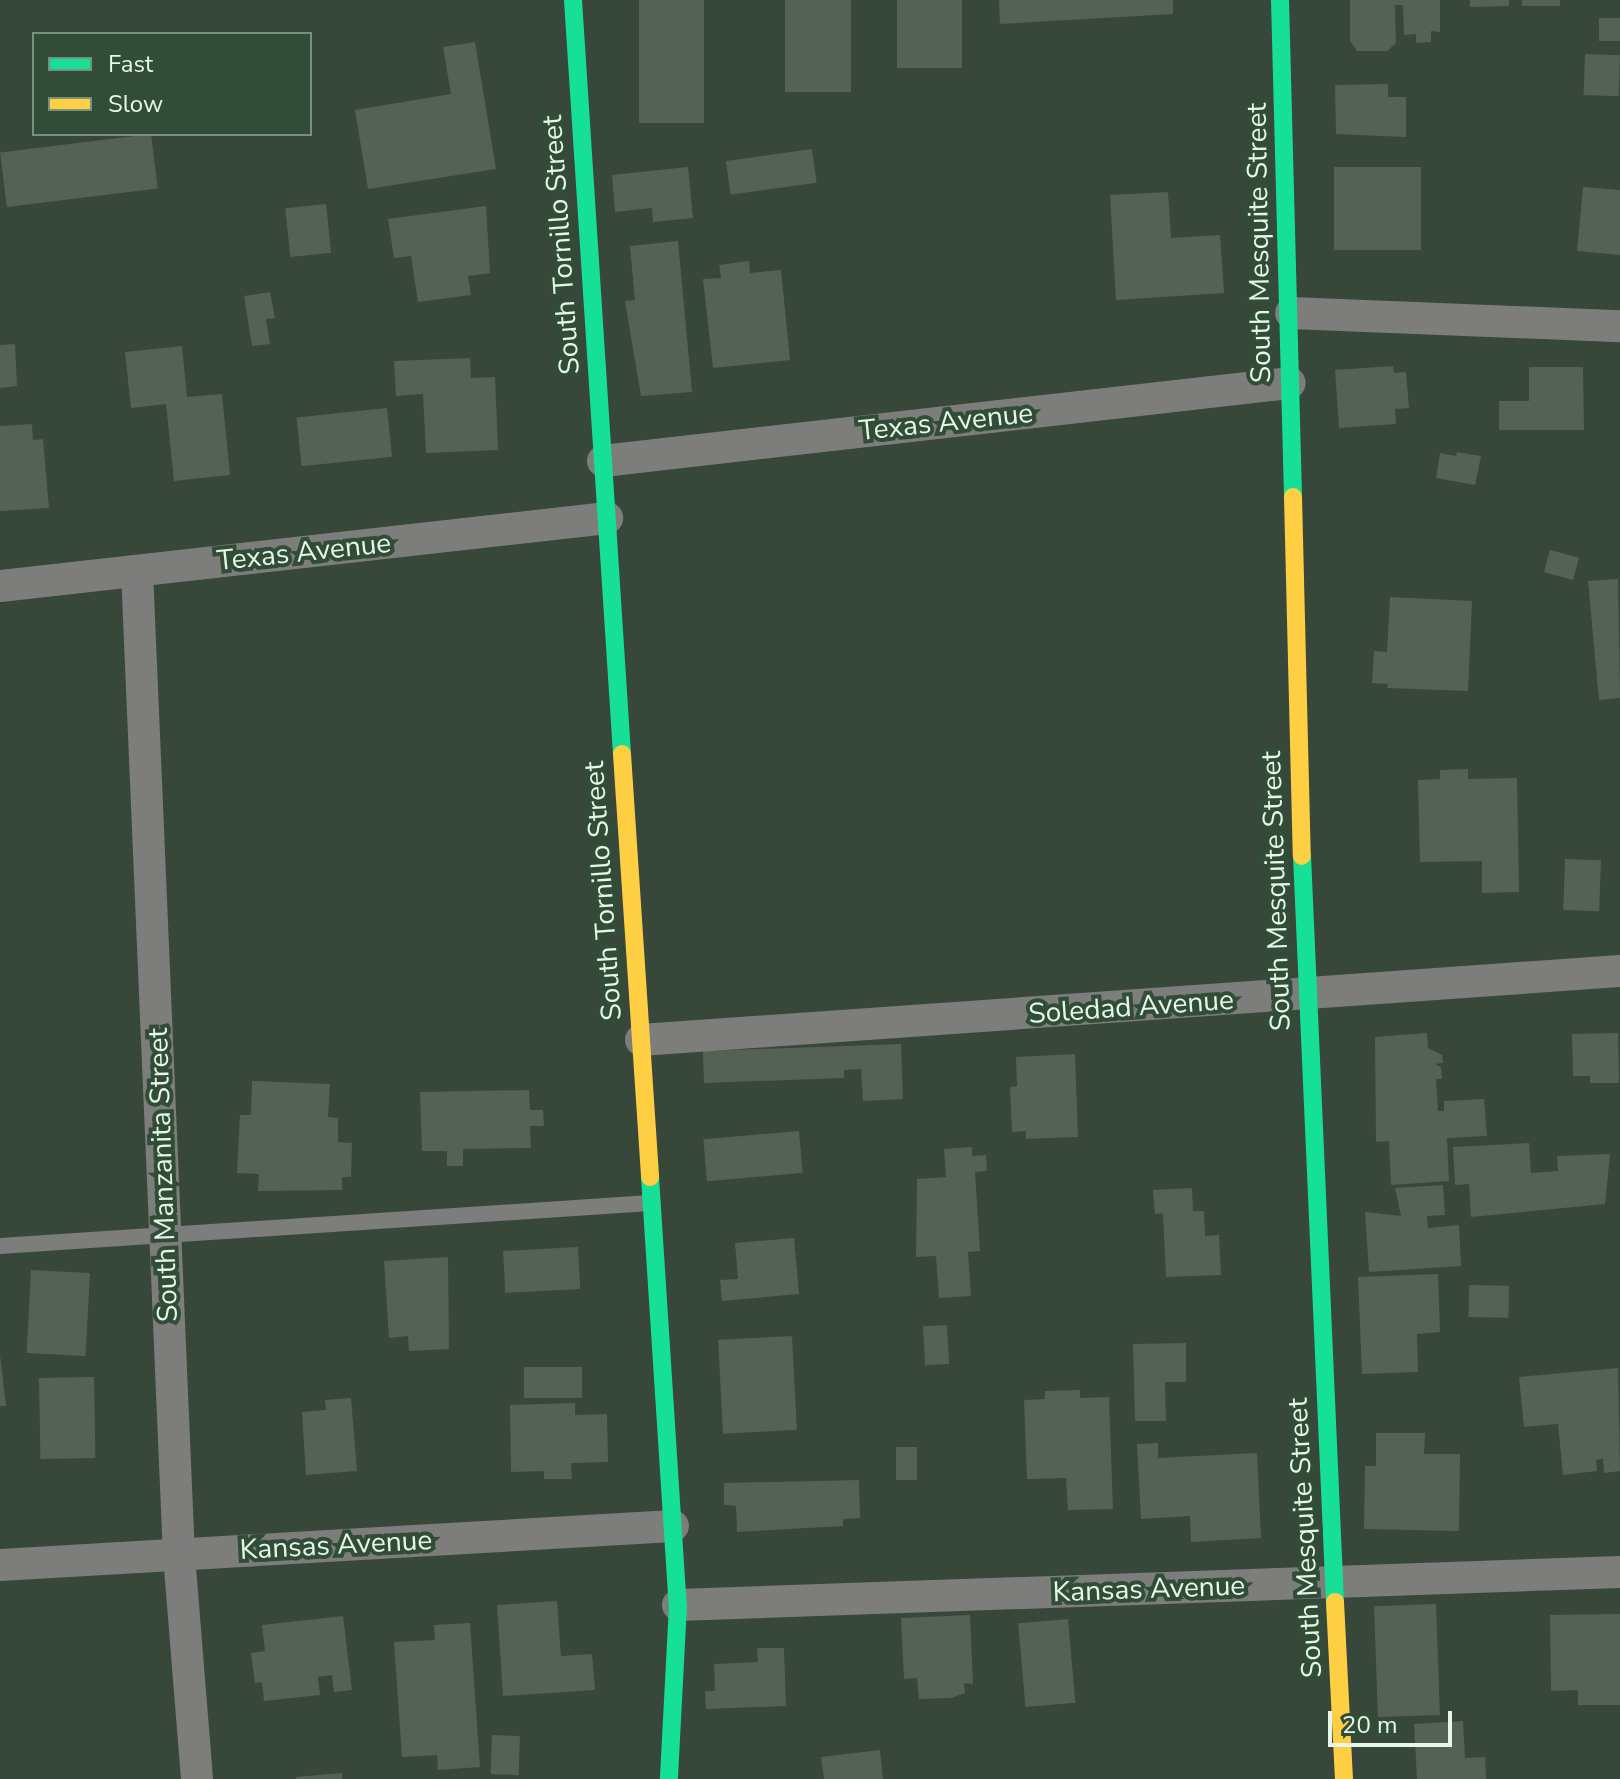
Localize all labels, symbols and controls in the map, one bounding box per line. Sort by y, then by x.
legend [32,32,312,136]
text: Fast [108,48,153,80]
text: Slow [108,88,163,120]
street label: South Mesquite Street [1240,103,1278,383]
street label: South Tornillo Street [535,114,587,376]
street label: Texas Avenue [857,396,1035,448]
street label: Texas Avenue [215,526,393,578]
street label: South Mesquite Street [1254,750,1298,1032]
street label: South Tornillo Street [577,760,629,1022]
street label: Soledad Avenue [1027,983,1235,1031]
street label: South Manzanita Street [141,1027,185,1323]
street label: South Mesquite Street [1281,1397,1329,1679]
street label: Kansas Avenue [239,1523,433,1567]
street label: Kansas Avenue [1052,1569,1246,1609]
scale bar [1332,1695,1456,1745]
text: 20 m [1342,1709,1398,1741]

